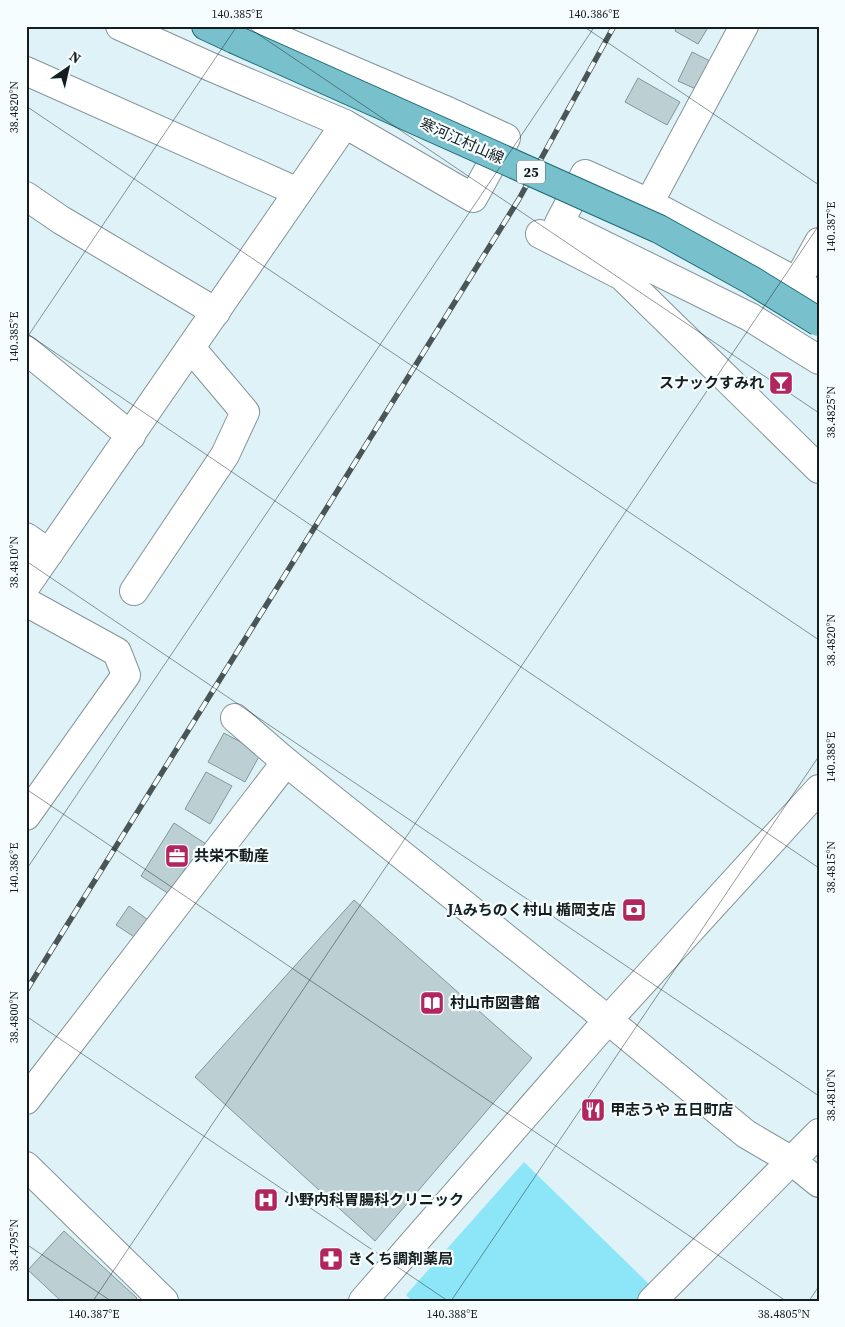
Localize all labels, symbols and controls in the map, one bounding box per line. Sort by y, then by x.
text: 140.385°E [212,6,262,22]
text: 140.386°E [569,6,619,22]
north arrow [42,42,92,92]
text: N [65,46,85,68]
text: 38.4820°N [6,81,22,133]
street label: 寒河江村山線 [417,113,508,168]
road number: 25 [517,160,545,183]
text: 140.387°E [823,202,839,252]
text: 140.385°E [6,312,22,362]
bar icon: スナックすみれ [768,370,794,396]
place label: スナックすみれ [659,372,764,393]
text: 38.4825°N [823,386,839,438]
text: 38.4810°N [6,536,22,588]
text: 38.4820°N [823,614,839,666]
text: 140.388°E [823,732,839,782]
text: 38.4815°N [823,841,839,893]
text: 140.386°E [6,843,22,893]
office icon: 共栄不動産 [164,843,190,869]
place label: 共栄不動産 [194,845,269,866]
bank icon: JAみちのく村山 楯岡支店 [621,897,647,923]
place label: JAみちのく村山 楯岡支店 [447,899,616,920]
library icon: 村山市図書館 [419,990,445,1016]
text: 38.4800°N [6,991,22,1043]
place label: 村山市図書館 [450,992,540,1013]
text: 38.4810°N [823,1069,839,1121]
restaurant icon: 甲志うや 五日町店 [580,1097,606,1123]
place label: 甲志うや 五日町店 [610,1099,733,1120]
hospital icon: 小野内科胃腸科クリニック [253,1187,279,1213]
place label: 小野内科胃腸科クリニック [284,1189,464,1210]
text: 38.4795°N [6,1219,22,1271]
pharmacy icon: きくち調剤薬局 [318,1246,344,1272]
place label: きくち調剤薬局 [348,1248,453,1269]
text: 140.387°E [69,1306,119,1322]
text: 140.388°E [427,1306,477,1322]
text: 38.4805°N [758,1306,810,1322]

